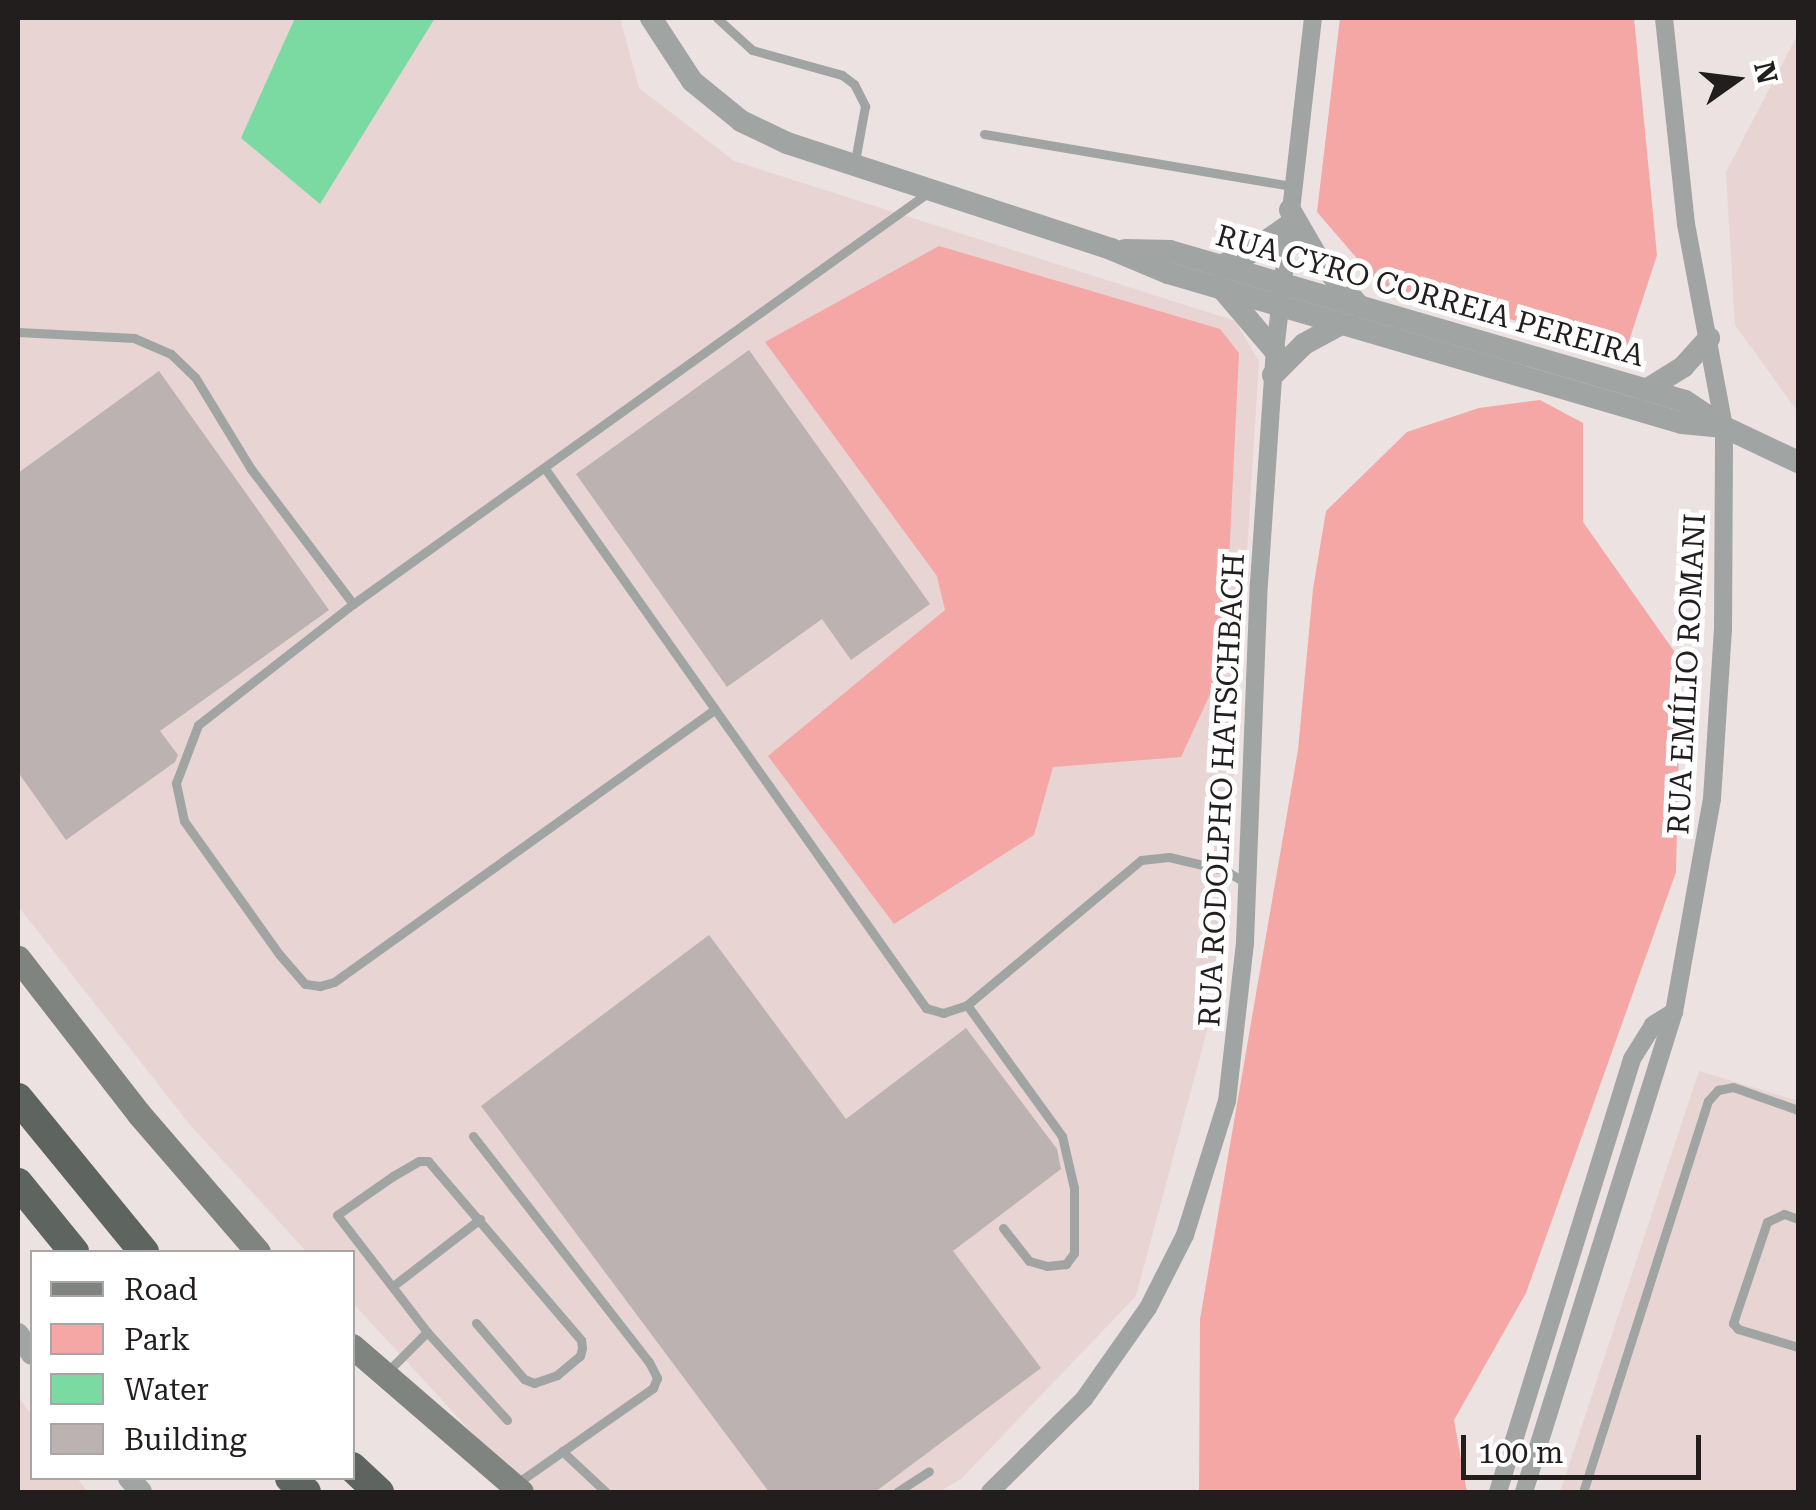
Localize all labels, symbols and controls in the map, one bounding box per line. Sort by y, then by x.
north arrow [1686,30,1786,130]
text: N [1747,58,1784,87]
street label: RUA CYRO CORREIA PEREIRA [1212,218,1648,374]
street label: RUA EMÍLIO ROMANI [1661,513,1713,835]
street label: RUA RODOLPHO HATSCHBACH [1192,552,1252,1028]
legend [30,1250,355,1480]
text: Road [124,1272,198,1307]
text: Park [124,1322,190,1357]
text: Water [124,1372,209,1407]
scale bar [1466,1415,1706,1477]
text: Building [124,1422,247,1457]
text: 100 m [1478,1435,1563,1470]

